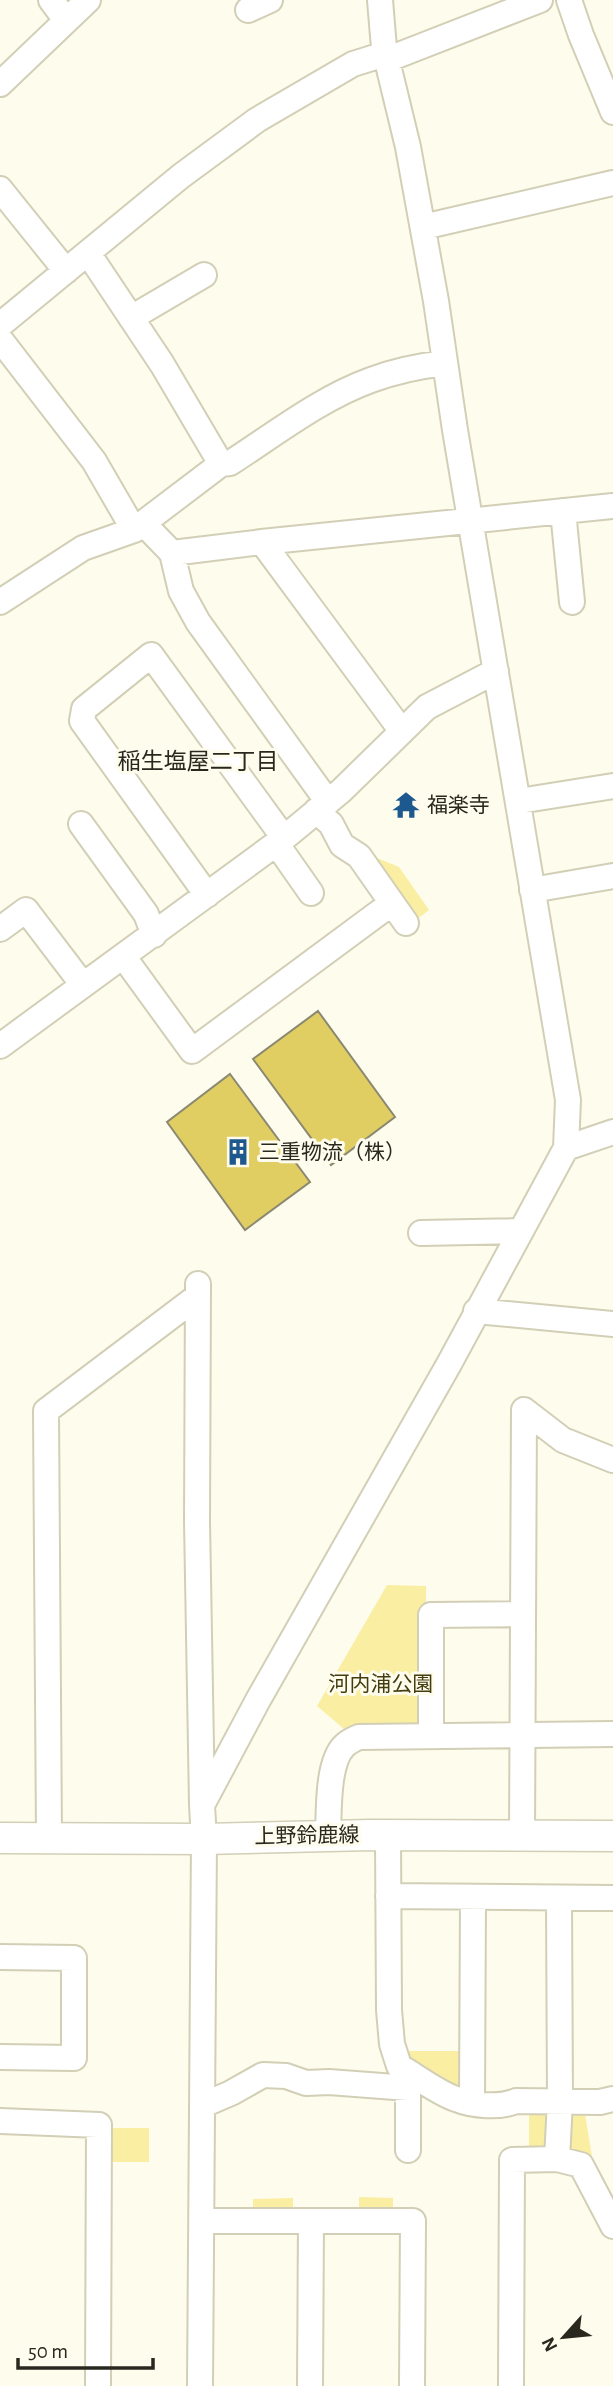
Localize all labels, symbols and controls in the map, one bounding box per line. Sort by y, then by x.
district label: 稲生塩屋二丁目 [118,749,279,774]
temple icon: 福楽寺 [391,790,421,820]
place label: 福楽寺 [427,794,490,816]
building icon: 三重物流（株） [223,1137,253,1167]
place label: 三重物流（株） [259,1141,406,1163]
park label: 河内浦公園 [329,1673,434,1695]
street label: 上野鈴鹿線 [254,1824,360,1847]
north arrow [529,2302,599,2372]
scale bar [18,2326,152,2370]
text: N [539,2334,562,2354]
text: 50 m [28,2341,68,2362]

